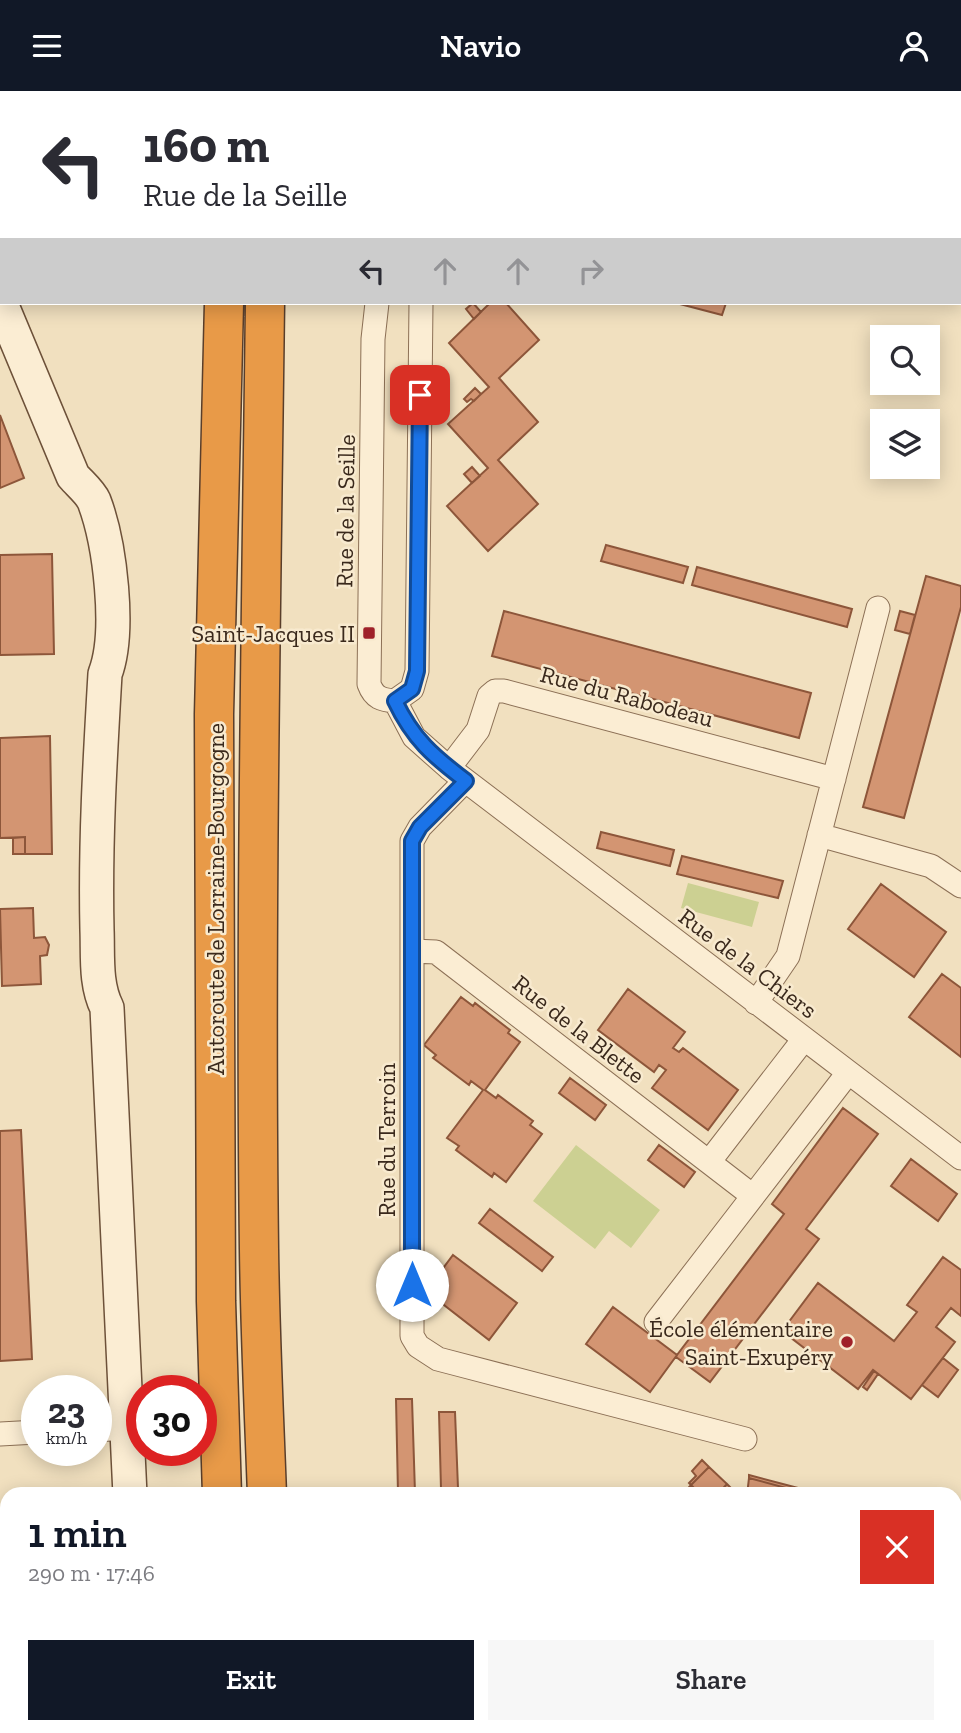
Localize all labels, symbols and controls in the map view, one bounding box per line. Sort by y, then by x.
icon: menu [28,27,66,65]
text: Navio [440,27,521,65]
icon: person [895,27,933,65]
text: 160 m [143,116,269,175]
icon: left [28,119,119,210]
text: Rue de la Seille [143,176,347,214]
icon: left [353,252,391,290]
icon: ahead [426,252,464,290]
icon: ahead [499,252,537,290]
icon: right [572,252,610,290]
map controls [870,325,940,479]
button: search [870,325,940,395]
pin [390,365,450,425]
icon: arrive [401,376,439,414]
button: layers [870,409,940,479]
street label: Rue de la Seille [329,434,361,588]
place label: Saint-Jacques II [191,619,355,648]
marker: Saint-Jacques II [361,625,377,641]
street label: Rue du Rabodeau [537,659,717,733]
street label: Autoroute de Lorraine-Bourgogne [201,723,230,1075]
street label: Rue de la Chiers [673,902,823,1024]
street label: Rue de la Blette [507,968,651,1090]
street label: Rue du Terroin [372,1063,401,1217]
position arrow [375,1248,449,1322]
place label: École élémentaire Saint-Exupéry [649,1314,834,1371]
marker: École élémentaire Saint-Exupéry [839,1334,855,1350]
speed limit sign: 30 [126,1375,217,1466]
text: 23 [48,1390,85,1432]
text: km/h [46,1427,87,1449]
text: 1 min [28,1507,127,1558]
button: close [860,1510,934,1584]
text: 290 m · 17:46 [28,1559,155,1587]
button: Exit [28,1640,474,1720]
button: Share [488,1640,934,1720]

